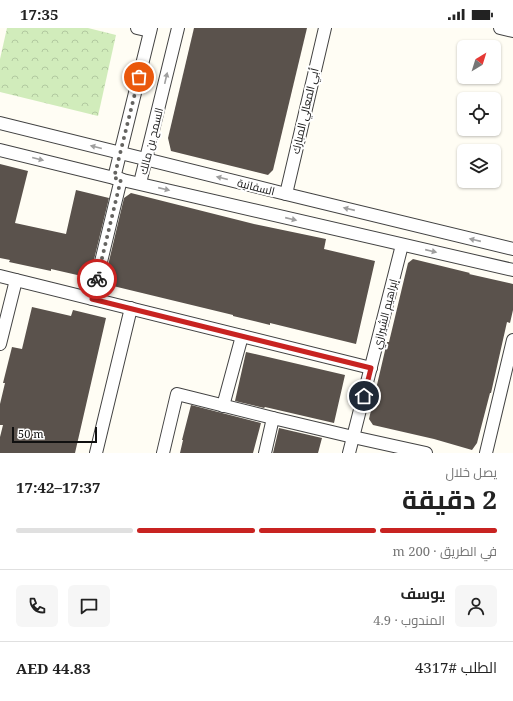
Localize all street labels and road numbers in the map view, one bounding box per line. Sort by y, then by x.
street label: أبي المعالي المبارك [287,66,324,156]
street label: السمح بن مالك [135,106,167,176]
street label: السفانية [236,175,276,198]
street label: إبراهيم الشيرازي [369,277,402,351]

